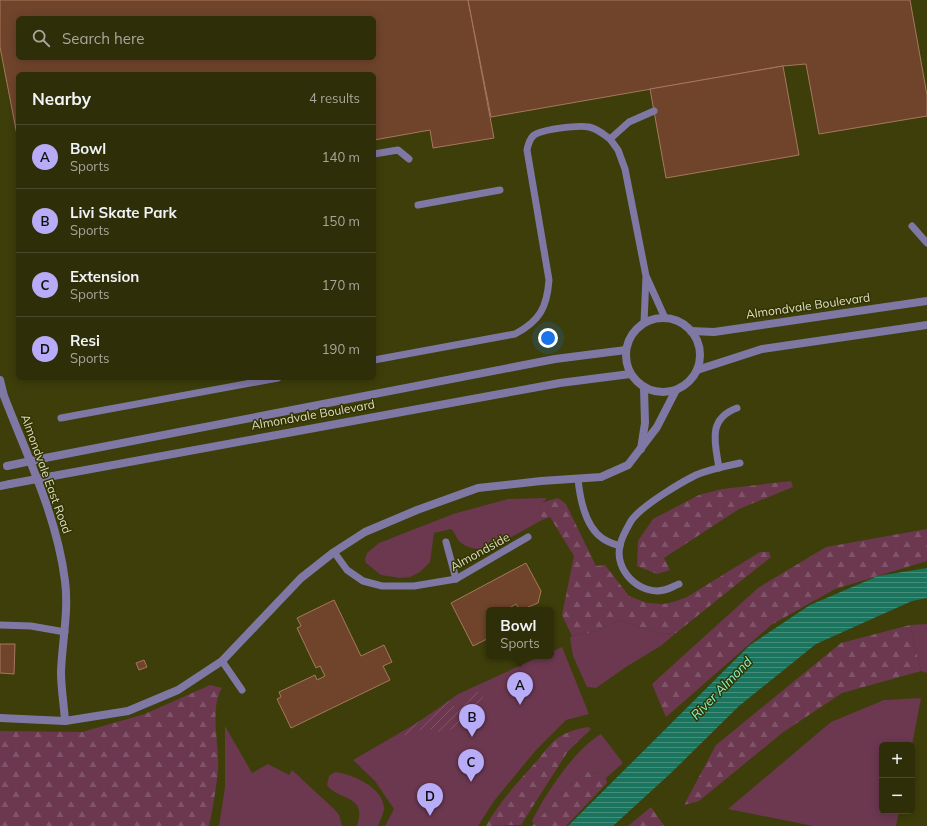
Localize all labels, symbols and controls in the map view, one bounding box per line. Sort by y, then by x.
search box [16,16,376,60]
icon: search [30,27,52,49]
text: Search here [62,29,144,48]
text: Nearby [32,88,91,109]
text: 4 results [309,90,360,106]
text: Bowl [70,139,106,158]
text: A [40,149,50,165]
text: 140 m [322,149,360,165]
text: Sports [70,158,109,174]
text: Livi Skate Park [70,203,177,222]
text: B [41,213,49,229]
text: 150 m [322,213,360,229]
text: Sports [70,222,109,238]
text: Extension [70,267,139,286]
text: C [41,277,49,293]
text: 170 m [322,277,360,293]
text: Sports [70,286,109,302]
street label: Almondvale Boulevard [745,289,871,322]
your location [538,328,558,348]
text: Resi [70,331,100,350]
text: D [40,341,50,357]
text: 190 m [322,341,360,357]
text: Sports [70,350,109,366]
street label: Almondvale Boulevard [250,396,376,433]
street label: Almondvale East Road [18,412,75,536]
street label: Almondside [447,529,512,574]
popup [486,607,554,659]
text: Bowl [500,616,537,635]
text: Sports [500,635,540,651]
water label: River Almond [687,653,755,723]
pin: A [507,672,533,705]
pin: B [459,704,485,737]
map controls [879,742,915,814]
button: + [879,742,915,778]
pin: C [458,749,484,782]
button: − [879,778,915,814]
pin: D [417,783,443,816]

